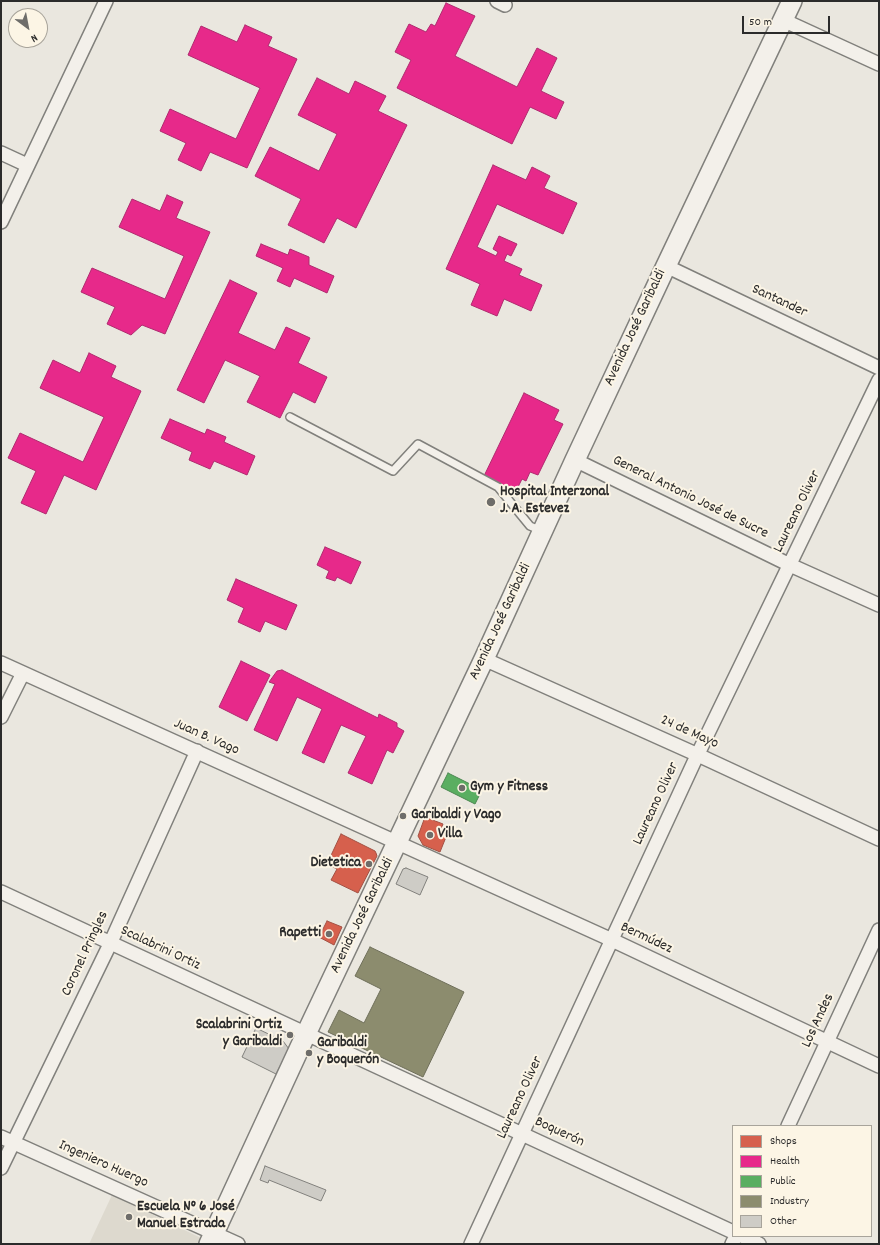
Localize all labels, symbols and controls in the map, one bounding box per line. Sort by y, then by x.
north arrow [8,8,48,48]
scale bar [744,8,832,34]
text: 50 m [749,14,772,31]
text: N [27,29,40,46]
street label: Avenida José Garibaldi [601,267,671,389]
street label: Santander [748,281,810,323]
street label: General Antonio José de Sucre [609,452,771,544]
street label: Laureano Oliver [770,468,826,556]
place label: Hospital Interzonal J. A. Estevez [500,484,609,519]
marker: Hospital Interzonal J. A. Estevez [485,496,497,508]
street label: Avenida José Garibaldi [466,561,536,683]
street label: 24 de Mayo [657,712,721,754]
street label: Juan B. Vago [170,716,242,760]
street label: Laureano Oliver [630,760,684,848]
place label: Gym y Fitness [470,779,548,797]
marker: Gym y Fitness [457,783,467,793]
place label: Garibaldi y Vago [411,807,501,825]
marker: Garibaldi y Vago [398,811,408,821]
place label: Villa [438,826,462,844]
marker: Villa [425,830,435,840]
place label: Dietetica [310,855,361,873]
street label: Avenida José Garibaldi [327,855,399,977]
marker: Dietetica [364,859,374,869]
street label: Coronel Pringles [58,909,114,999]
street label: Bermúdez [617,919,675,959]
street label: Scalabrini Ortiz [117,923,203,975]
place label: Rapetti [279,925,321,943]
marker: Rapetti [324,929,334,939]
street label: Los Andes [799,991,839,1051]
place label: Scalabrini Ortiz y Garibaldi [196,1017,282,1052]
marker: Scalabrini Ortiz y Garibaldi [285,1030,295,1040]
place label: Garibaldi y Boquerón [317,1035,379,1070]
marker: Garibaldi y Boquerón [304,1048,314,1058]
street label: Laureano Oliver [494,1054,548,1142]
street label: Boquerón [531,1114,587,1152]
legend [732,1125,872,1237]
text: Shops [770,1133,797,1150]
street label: Ingeniero Huergo [55,1137,151,1193]
text: Health [770,1153,800,1170]
text: Public [770,1173,796,1190]
text: Industry [770,1193,809,1210]
place label: Escuela N° 6 José Manuel Estrada [137,1199,235,1234]
marker: Escuela N° 6 José Manuel Estrada [124,1212,134,1222]
text: Other [770,1213,797,1230]

